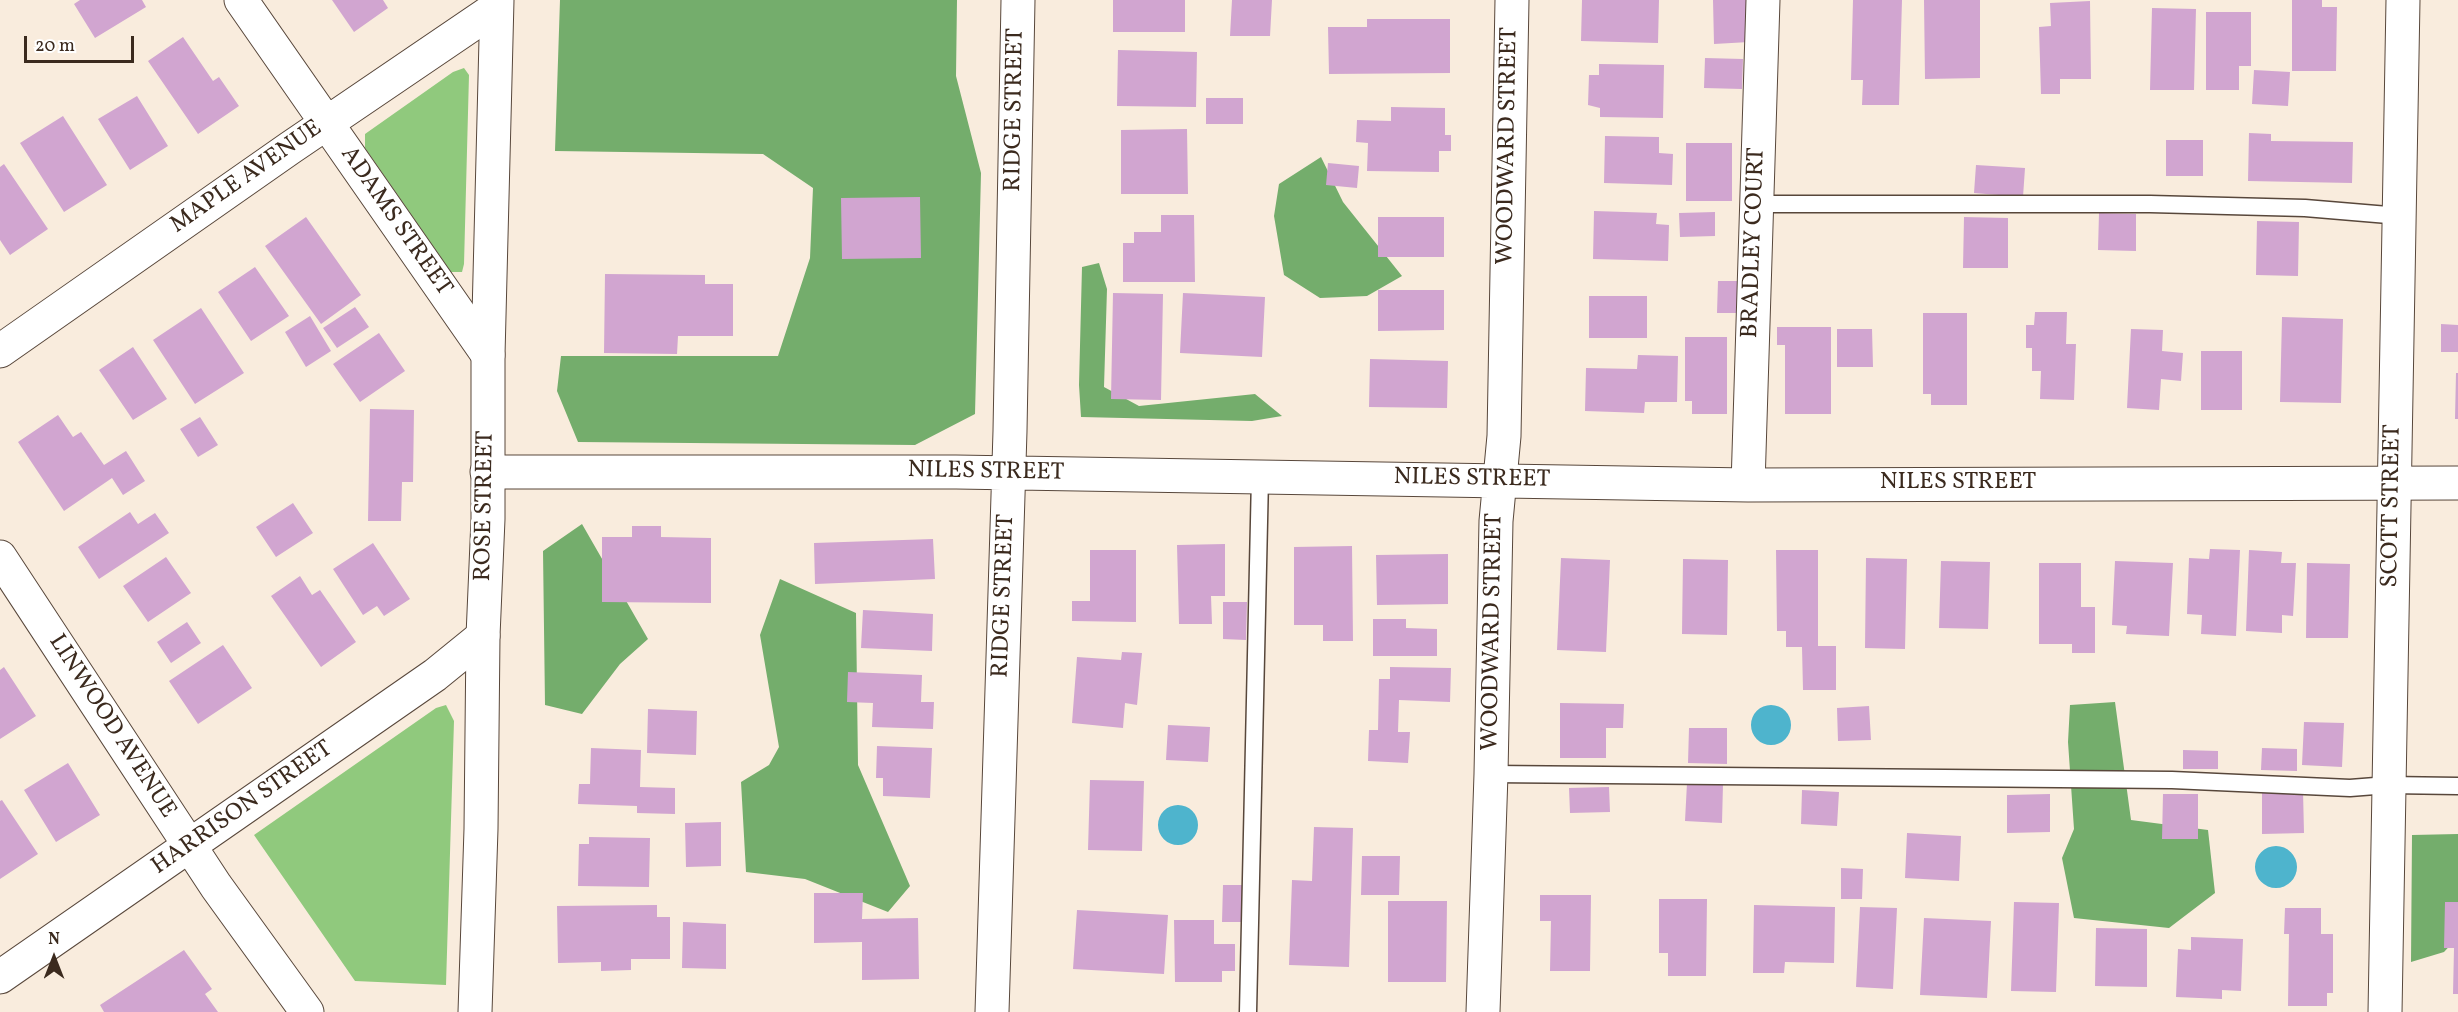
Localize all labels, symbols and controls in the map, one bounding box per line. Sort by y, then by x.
scale bar [27,24,136,62]
street label: WOODWARD STREET [1493,27,1525,265]
street label: RIDGE STREET [1000,28,1032,192]
text: 20 m [35,34,75,59]
street label: MAPLE AVENUE [166,115,328,241]
street label: ADAMS STREET [333,142,457,302]
street label: BRADLEY COURT [1737,147,1773,339]
street label: SCOTT STREET [2377,424,2409,588]
street label: ROSE STREET [470,430,502,582]
street label: NILES STREET [907,457,1065,489]
street label: NILES STREET [1393,464,1551,496]
street label: NILES STREET [1880,470,2036,498]
street label: WOODWARD STREET [1478,513,1510,751]
street label: RIDGE STREET [988,514,1022,678]
street label: LINWOOD AVENUE [41,630,181,824]
street label: HARRISON STREET [147,736,339,882]
north arrow [24,928,84,988]
text: N [48,929,60,951]

